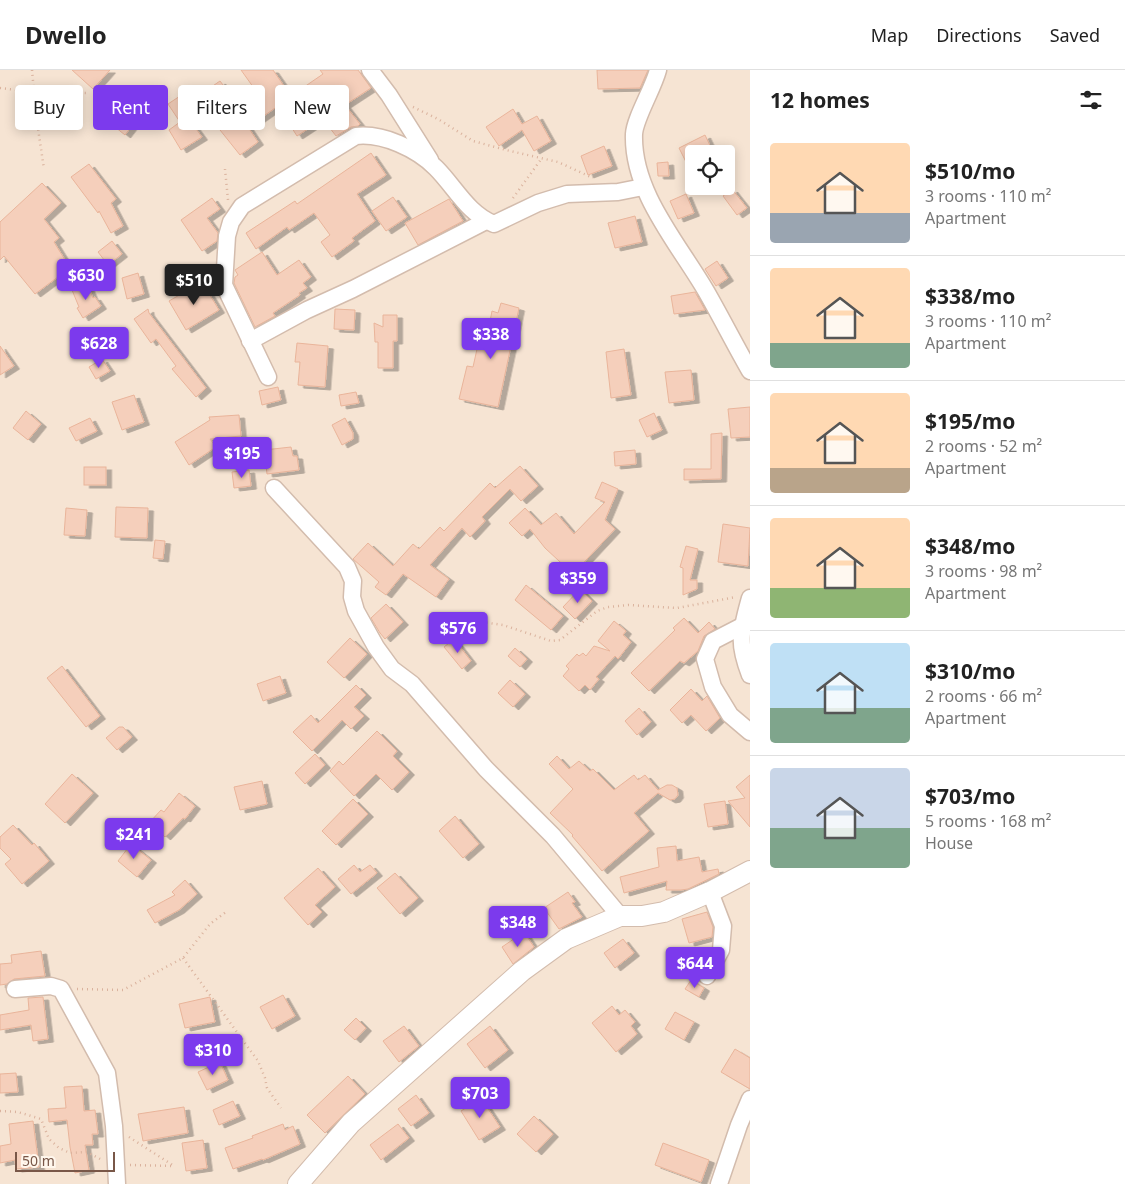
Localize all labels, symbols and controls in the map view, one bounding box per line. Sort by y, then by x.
text: Dwello [25,18,107,51]
text: Map [871,23,908,47]
text: Directions [936,23,1022,47]
text: Saved [1050,23,1100,47]
chip: Buy [15,85,83,130]
chip: Rent [93,85,168,130]
chip: Filters [178,85,265,130]
chip: New [275,85,349,130]
text: 12 homes [770,86,870,114]
icon: filters [1077,86,1105,114]
map controls [685,145,735,195]
button: locate [685,145,735,195]
text: $510/mo [925,157,1015,185]
icon: home [810,163,870,223]
text: 3 rooms · 110 m² [925,185,1051,207]
text: Apartment [925,207,1006,229]
pin: $630 [56,258,116,301]
text: $630 [68,264,104,286]
pin: $510 [164,264,224,306]
text: $510 [176,269,212,291]
text: $338/mo [925,282,1015,310]
icon: home [810,288,870,348]
text: 3 rooms · 110 m² [925,310,1051,332]
pin: $338 [461,318,521,360]
text: $338 [473,323,509,345]
pin: $628 [69,326,129,369]
text: $628 [81,332,117,354]
text: Apartment [925,332,1006,354]
text: $195/mo [925,407,1015,435]
icon: home [810,413,870,473]
text: 2 rooms · 52 m² [925,435,1042,457]
pin: $195 [212,436,272,479]
text: $195 [224,442,260,464]
text: Apartment [925,457,1006,479]
text: $348/mo [925,532,1015,560]
icon: home [810,538,870,598]
text: 3 rooms · 98 m² [925,560,1042,582]
pin: $359 [548,562,608,604]
text: $359 [560,567,596,589]
text: Apartment [925,582,1006,604]
pin: $576 [428,612,488,654]
text: $576 [440,617,476,639]
text: $310/mo [925,657,1015,685]
icon: home [810,663,870,723]
text: 2 rooms · 66 m² [925,685,1042,707]
text: Apartment [925,707,1006,729]
text: $703/mo [925,782,1015,810]
icon: home [810,788,870,848]
text: 5 rooms · 168 m² [925,810,1051,832]
pin: $241 [104,818,164,860]
text: $241 [116,823,152,845]
text: House [925,832,973,854]
pin: $348 [488,906,548,948]
text: $348 [500,911,536,933]
pin: $644 [665,946,725,989]
text: $644 [677,952,713,974]
pin: $310 [183,1034,243,1076]
text: $310 [195,1039,231,1061]
pin: $703 [450,1076,510,1119]
text: $703 [462,1082,498,1104]
scale bar [15,1149,115,1172]
text: 50 m [22,1151,55,1170]

